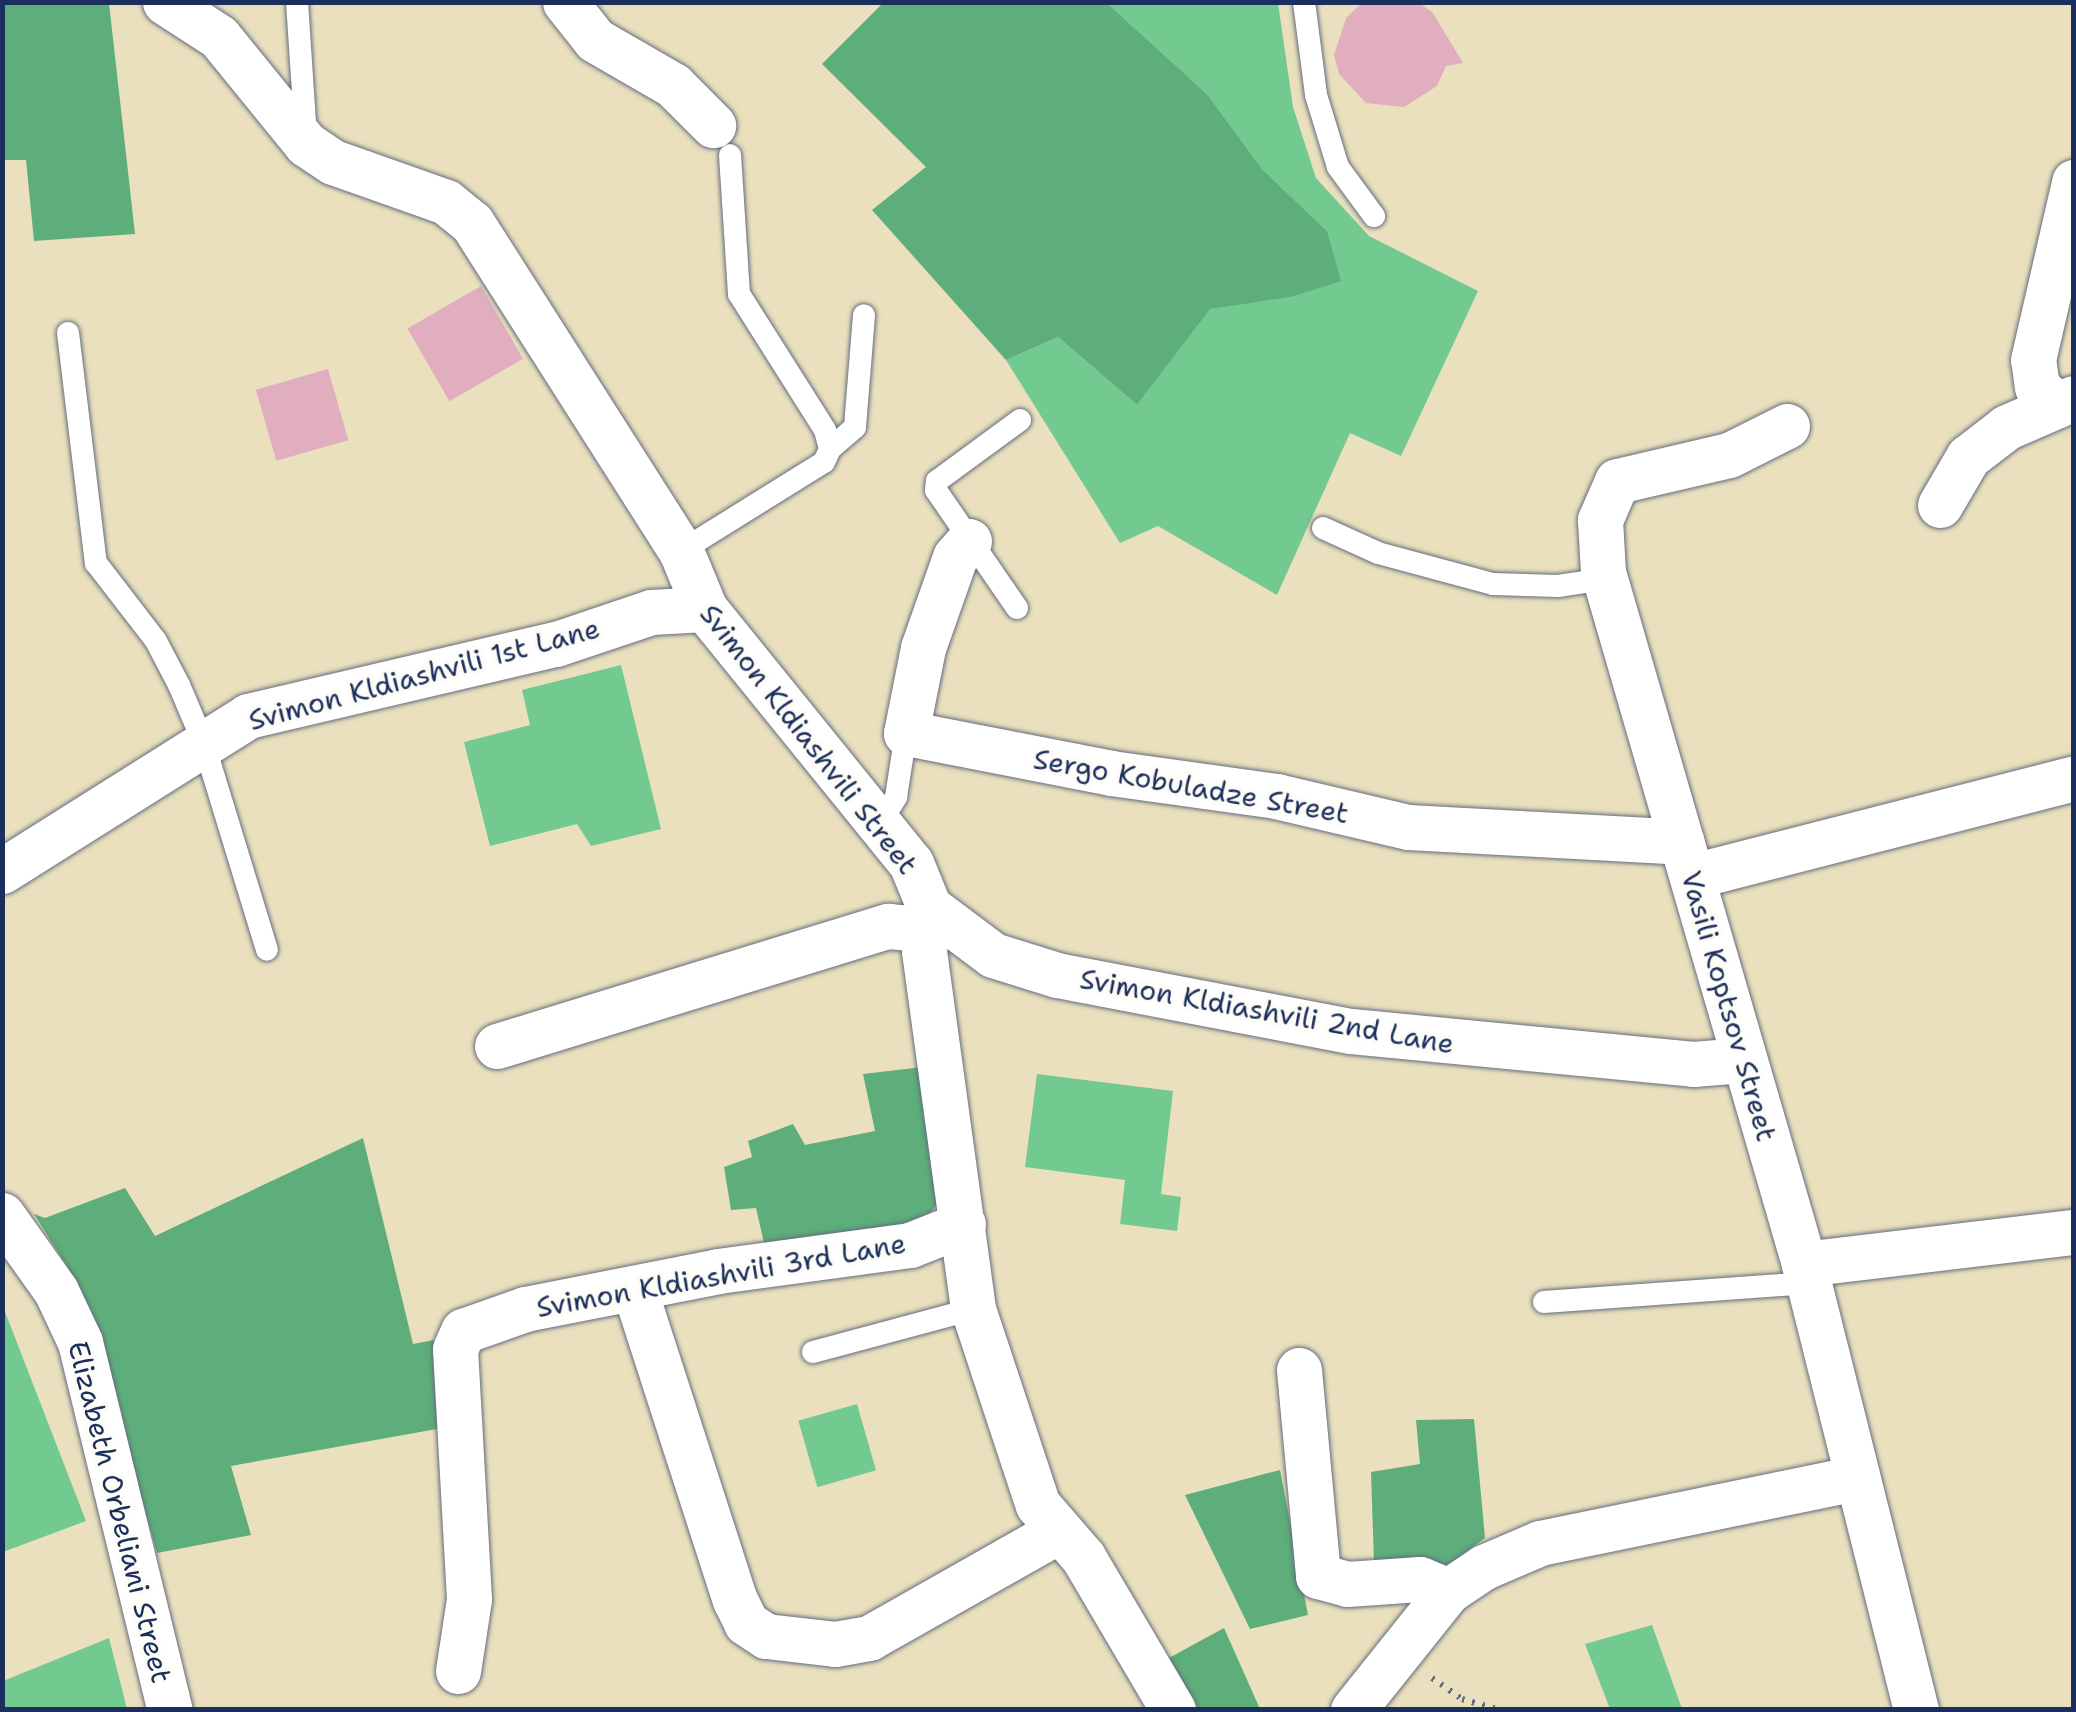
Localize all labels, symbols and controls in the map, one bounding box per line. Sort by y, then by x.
street label: Svimon Kldiashvili Street [693,597,925,881]
street label: Svimon Kldiashvili 1st Lane [245,611,603,737]
street label: Sergo Kobuladze Street [1031,742,1351,830]
street label: Vasili Koptsov Street [1674,867,1784,1145]
street label: Svimon Kldiashvili 2nd Lane [1077,962,1457,1060]
street label: Svimon Kldiashvili 3rd Lane [534,1226,908,1324]
street label: Elizabeth Orbeliani Street [61,1338,179,1686]

